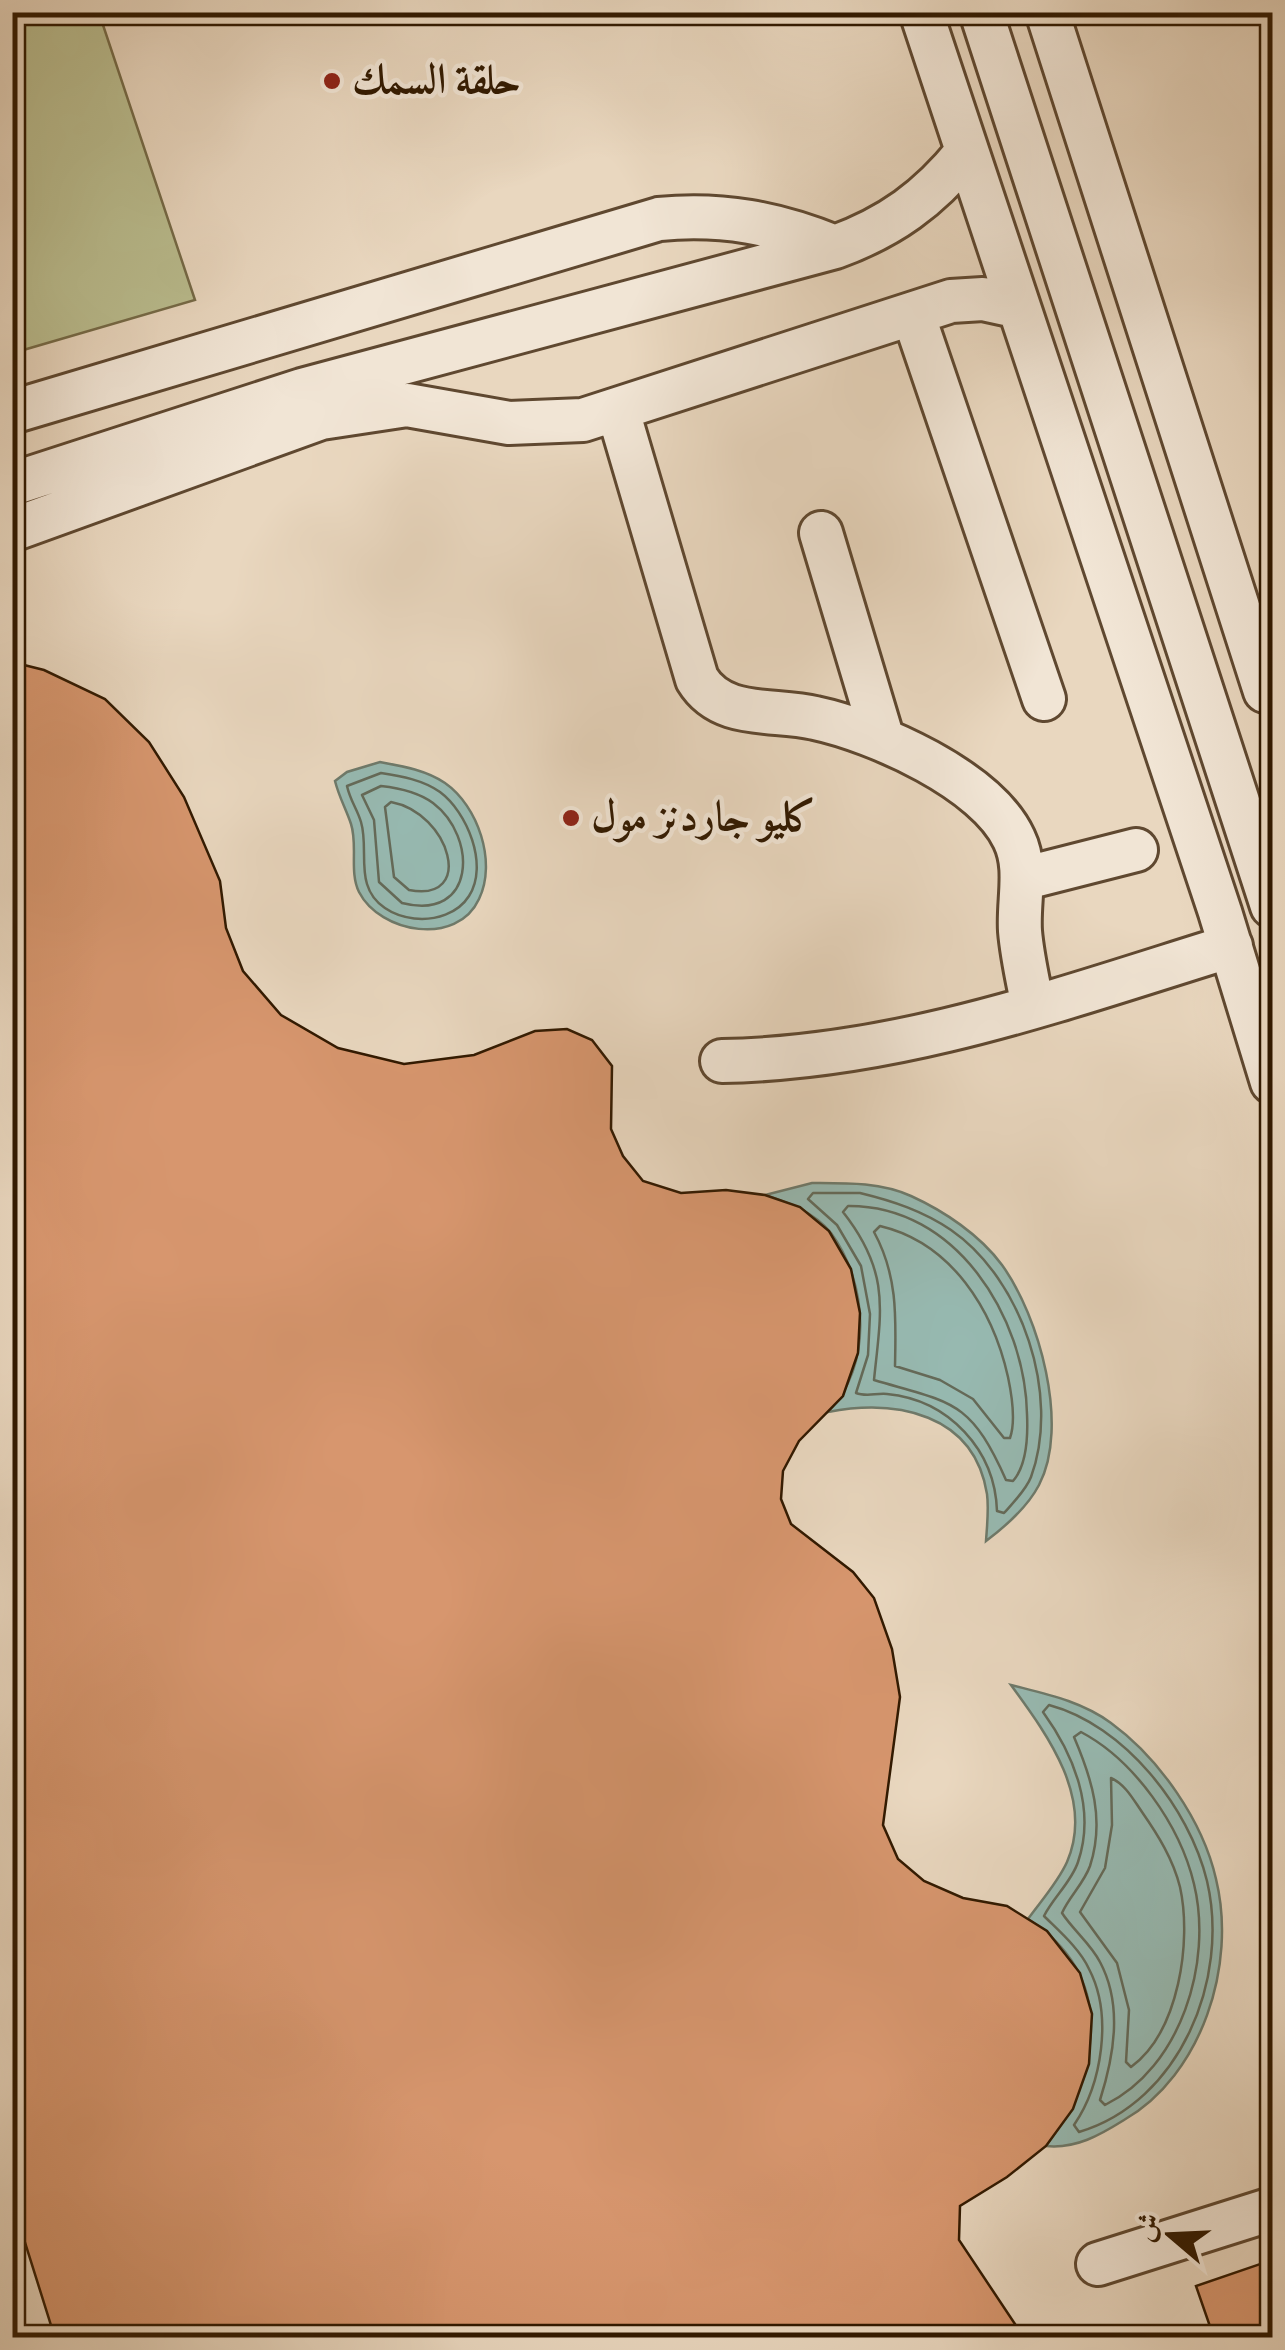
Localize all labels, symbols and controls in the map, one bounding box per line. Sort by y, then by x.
place label: حلقة السمك [352,55,521,107]
marker: حلقة السمك [321,70,343,92]
place label: كليو جاردنز مول [591,792,816,844]
marker: كليو جاردنز مول [560,807,582,829]
north arrow [1120,2185,1220,2285]
text: ش [1127,2209,1169,2246]

